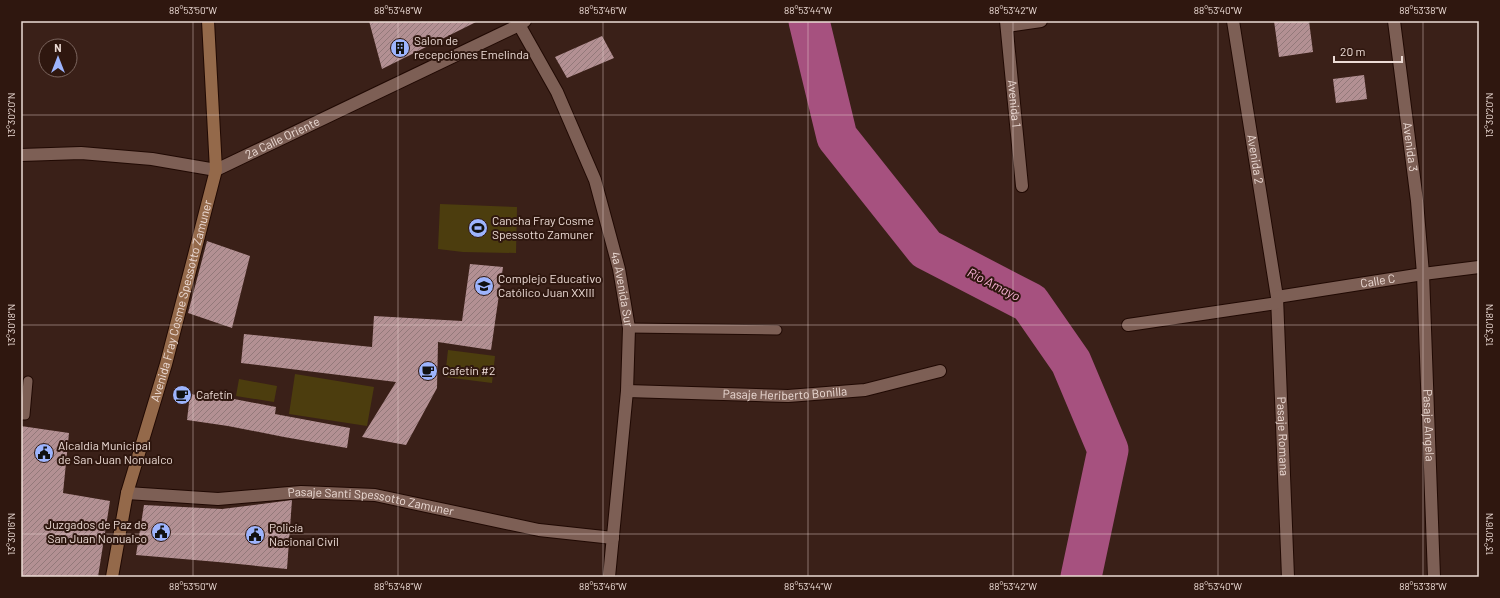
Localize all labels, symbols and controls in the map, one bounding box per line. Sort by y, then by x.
text: 88°53'50"W [169,4,217,16]
text: 88°53'48"W [374,4,422,16]
text: 88°53'46"W [579,4,627,16]
text: 88°53'44"W [784,4,832,16]
text: 88°53'42"W [989,4,1037,16]
text: 88°53'40"W [1194,4,1242,16]
text: 88°53'38"W [1399,4,1447,16]
place label: Salon de recepciones Emelinda [414,33,529,61]
building icon: Salon de recepciones Emelinda [389,37,411,59]
north arrow [38,38,78,78]
scale bar [1334,38,1402,64]
text: N [54,41,62,54]
text: 20 m [1340,44,1366,58]
street label: Avenida 1 [1006,79,1024,128]
text: 13°30'20"N [5,93,17,137]
text: 13°30'20"N [1483,93,1495,137]
street label: 2a Calle Oriente [243,113,322,161]
street label: Avenida 3 [1401,121,1421,172]
street label: Avenida 2 [1245,133,1267,185]
street label: Avenida Fray Cosme Spessotto Zamuner [147,198,214,403]
place label: Cancha Fray Cosme Spessotto Zamuner [492,213,594,241]
sports icon: Cancha Fray Cosme Spessotto Zamuner [467,217,489,239]
street label: 4a Avenida Sur [609,250,637,329]
water label: Río Amayo [965,264,1023,304]
place label: Complejo Educativo Católico Juan XXIII [498,271,601,299]
street label: Calle C [1359,271,1396,290]
school or university icon: Complejo Educativo Católico Juan XXIII [473,275,495,297]
text: 13°30'18"N [5,304,17,346]
text: 13°30'18"N [1483,304,1495,346]
cafe icon: Cafetín #2 [417,360,439,382]
place label: Cafetín #2 [442,363,495,377]
street label: Pasaje Heriberto Bonilla [723,383,847,402]
cafe icon: Cafetín [171,384,193,406]
place label: Cafetín [196,387,233,401]
street label: Pasaje Angela [1421,389,1438,462]
street label: Pasaje Romana [1275,396,1292,476]
place label: Alcaldia Municipal de San Juan Nonualco [58,438,173,466]
public building icon: Alcaldia Municipal de San Juan Nonualco [33,442,55,464]
street label: Pasaje Santi Spessotto Zamuner [287,484,456,518]
text: 13°30'16"N [5,513,17,555]
text: 13°30'16"N [1483,513,1495,555]
place label: Juzgados de Paz de San Juan Nonualco [45,517,147,545]
place label: Policía Nacional Civil [269,520,339,548]
public building icon: Juzgados de Paz de San Juan Nonualco [150,521,172,543]
public building icon: Policía Nacional Civil [244,524,266,546]
text: 88°53'50"W [169,580,217,592]
text: 88°53'48"W [374,580,422,592]
text: 88°53'46"W [579,580,627,592]
text: 88°53'44"W [784,580,832,592]
text: 88°53'42"W [989,580,1037,592]
text: 88°53'40"W [1194,580,1242,592]
text: 88°53'38"W [1399,580,1447,592]

